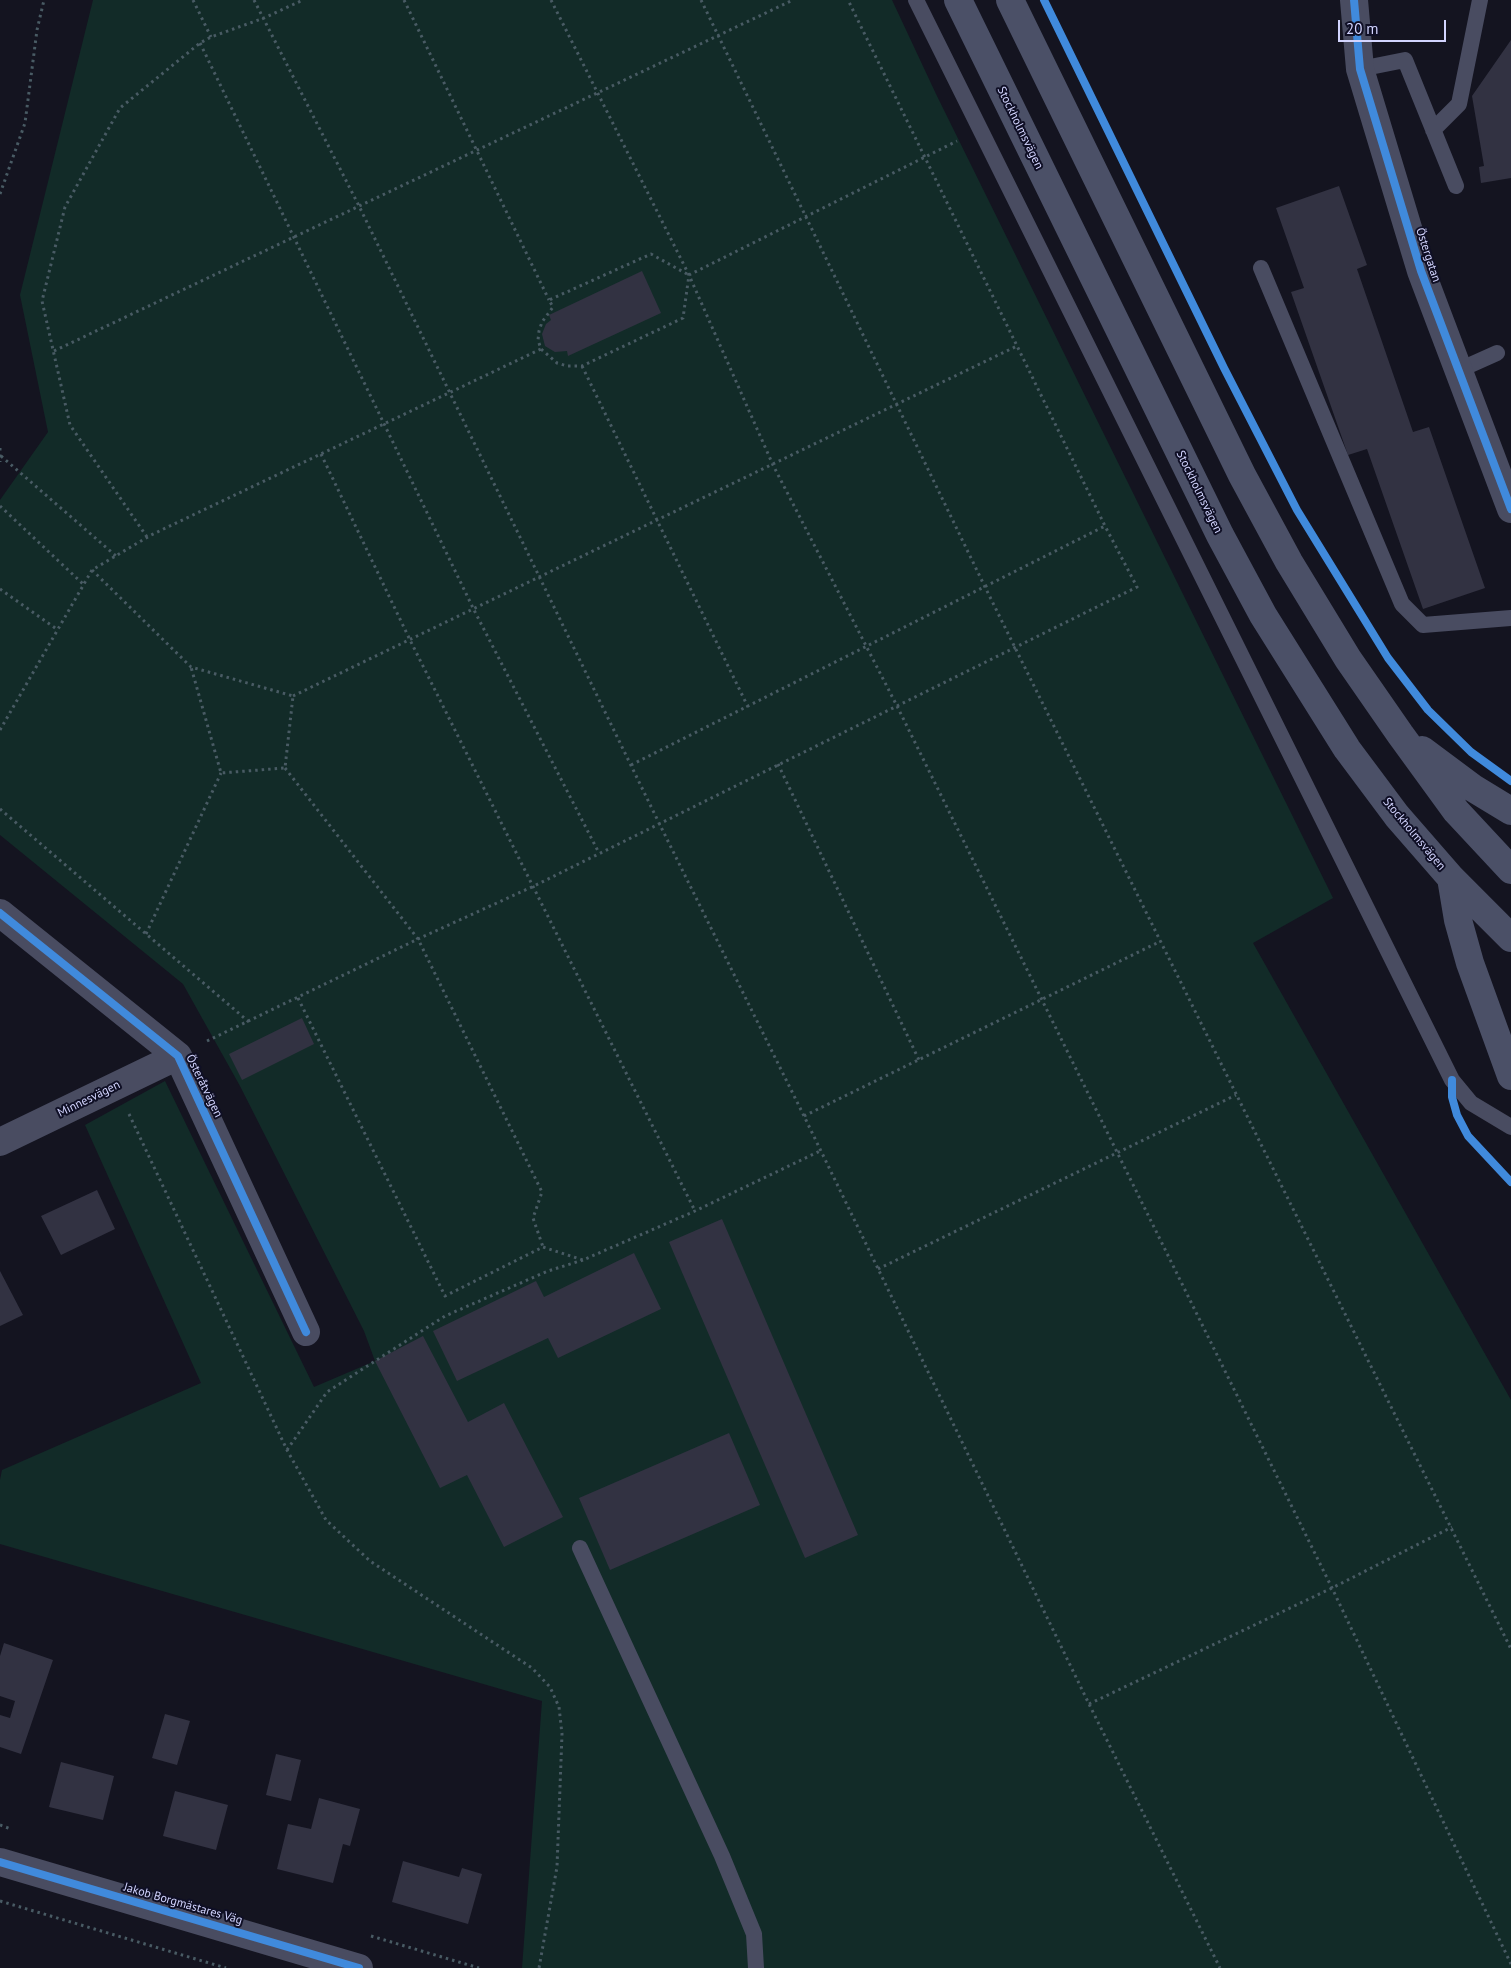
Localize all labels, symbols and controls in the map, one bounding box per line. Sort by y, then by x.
scale bar [1341,10,1448,42]
text: 20 m [1346,19,1379,38]
street label: Stockholmsvägen [994,84,1046,172]
street label: Östergatan [1412,226,1444,284]
street label: Stockholmsvägen [1173,448,1225,536]
street label: Stockholmsvägen [1380,795,1448,873]
street label: Österåtvägen [183,1052,225,1120]
street label: Minnesvägen [55,1078,123,1120]
street label: Jakob Borgmästares Väg [122,1880,244,1928]

